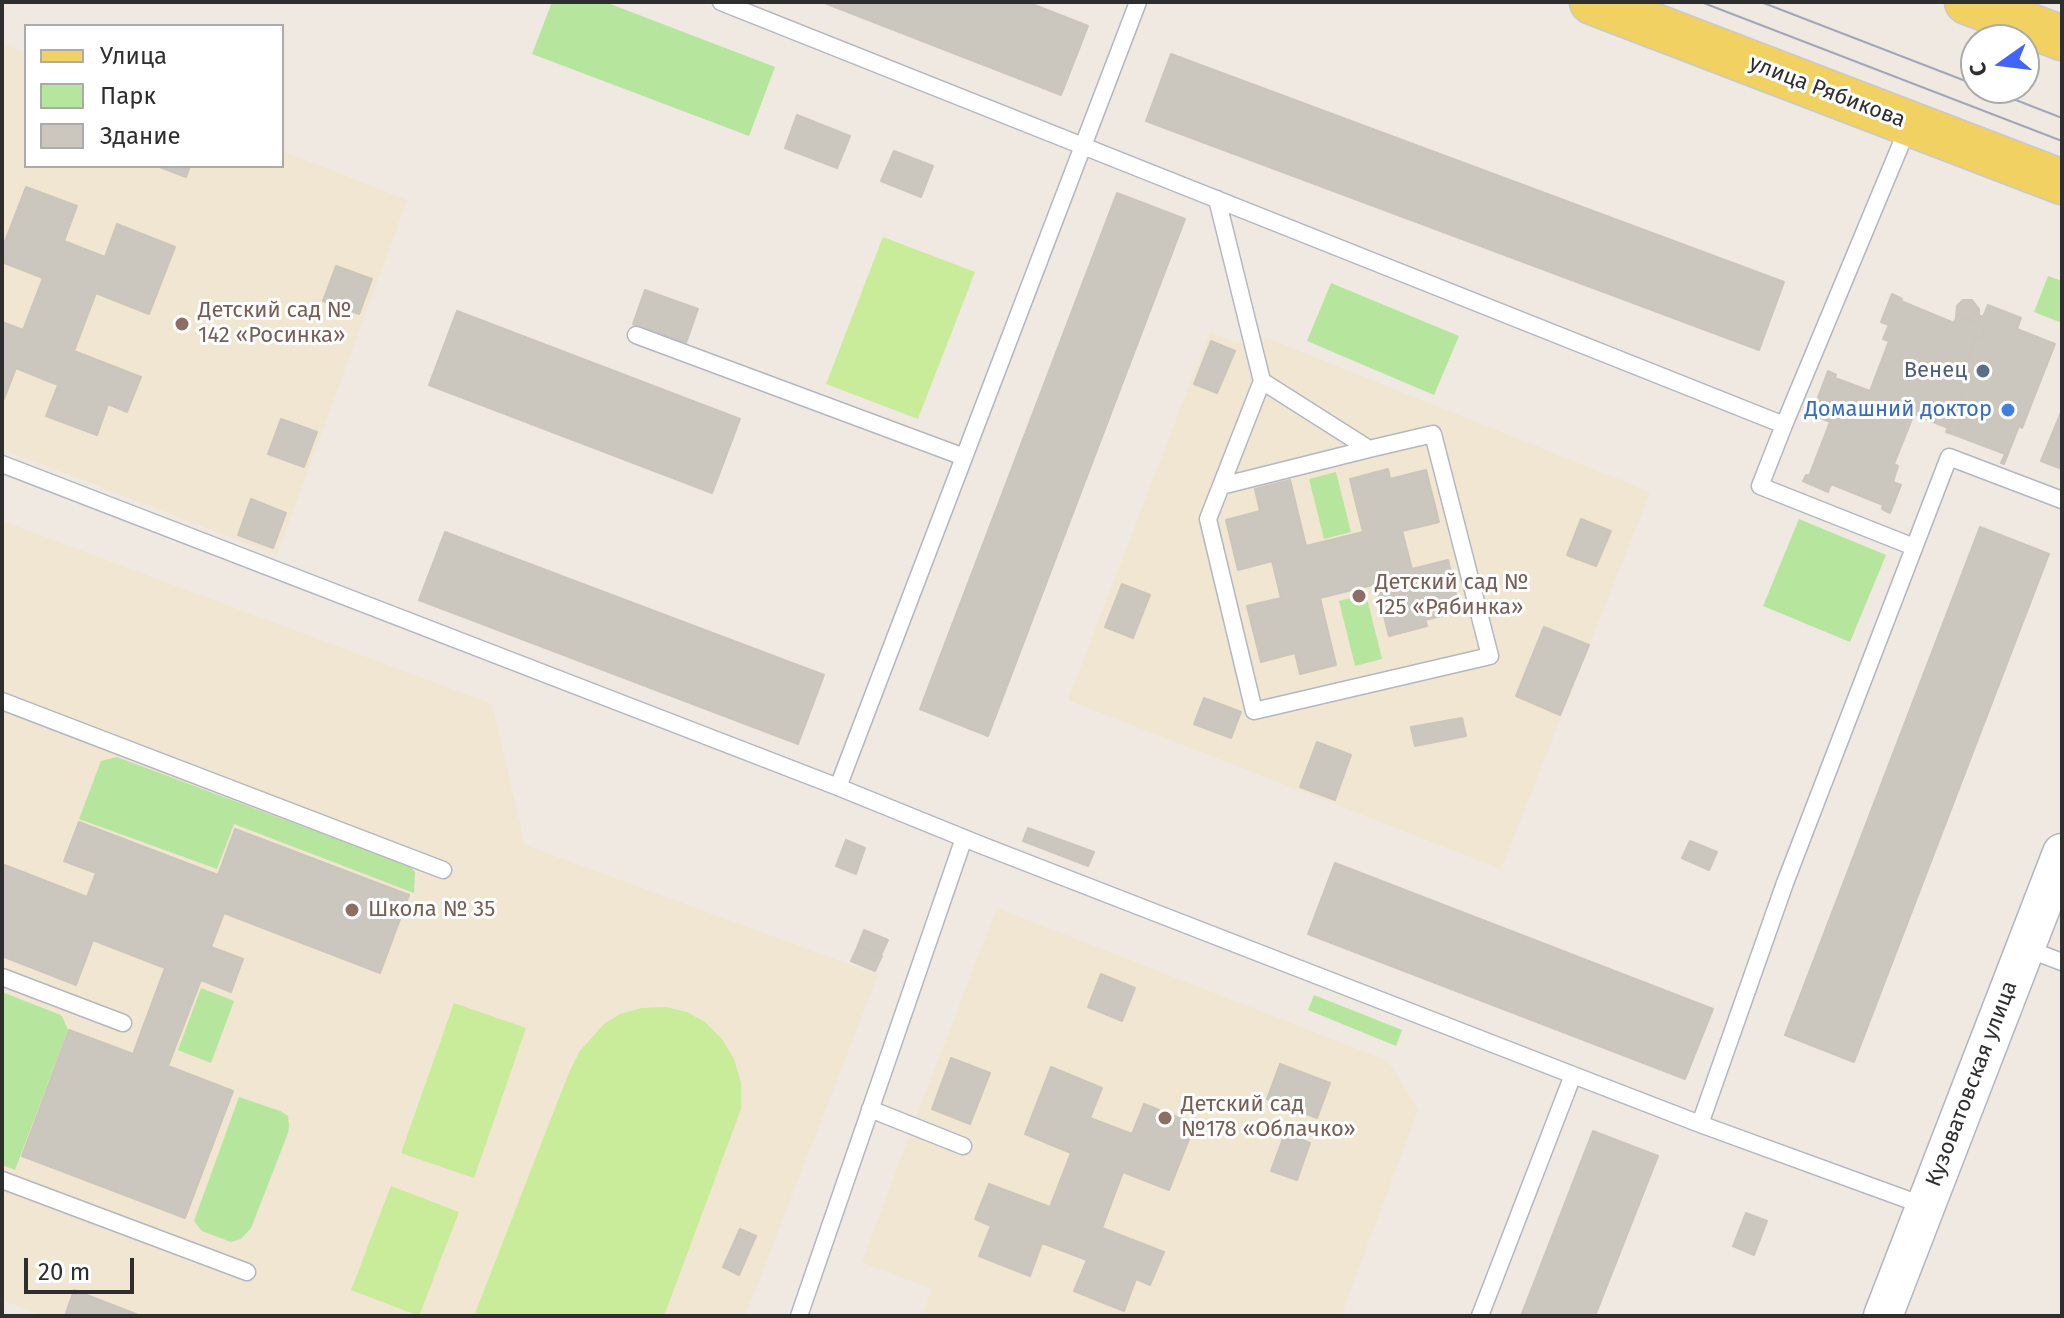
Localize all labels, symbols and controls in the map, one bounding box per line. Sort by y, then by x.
legend [24,24,284,168]
north arrow [1960,24,2040,104]
text: Улица [100,42,167,70]
street label: улица Рябикова [1745,50,1909,134]
text: С [1964,60,1993,79]
text: Парк [100,82,156,110]
text: Здание [100,122,181,150]
place label: Детский сад № 142 «Росинка» [198,298,351,350]
marker: Детский сад № 142 «Росинка» [173,315,191,333]
place label: Венец [1904,358,1967,384]
marker: Венец [1974,362,1992,380]
place label: Домашний доктор [1804,397,1992,423]
marker: Домашний доктор [1999,401,2017,419]
place label: Детский сад № 125 «Рябинка» [1375,570,1528,622]
marker: Детский сад № 125 «Рябинка» [1350,587,1368,605]
place label: Школа № 35 [368,897,495,923]
marker: Школа № 35 [343,901,361,919]
street label: Кузоватовская улица [1921,977,2023,1191]
place label: Детский сад №178 «Облачко» [1181,1092,1356,1144]
marker: Детский сад №178 «Облачко» [1156,1109,1174,1127]
scale bar [28,1242,138,1292]
text: 20 m [38,1258,90,1286]

